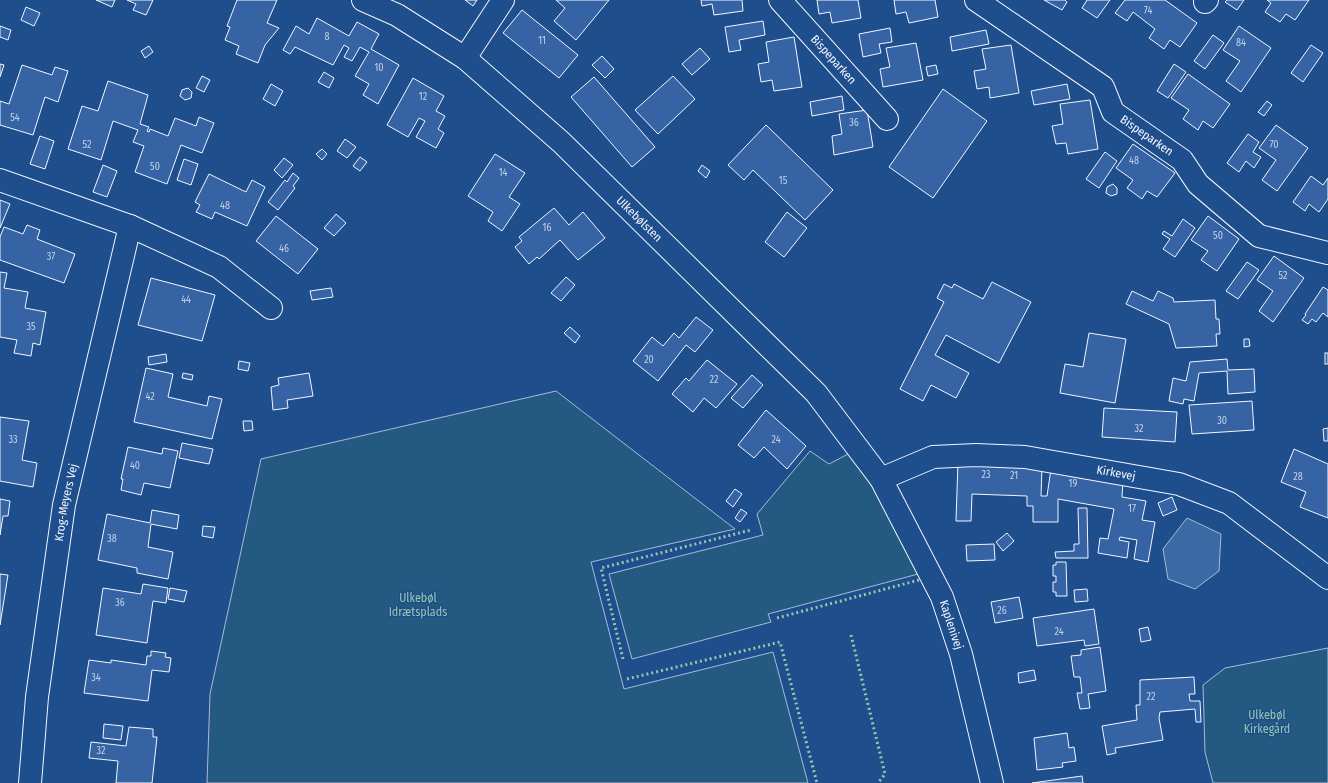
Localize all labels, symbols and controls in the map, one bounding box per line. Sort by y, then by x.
house number: 74 [1144,5,1152,17]
house number: 8 [325,31,330,43]
street label: Bispeparken [808,32,859,87]
house number: 11 [538,35,546,47]
house number: 84 [1236,37,1246,49]
house number: 10 [374,62,384,74]
house number: 12 [419,91,428,103]
house number: 54 [10,112,20,124]
street label: Bispeparken [1118,112,1176,159]
house number: 36 [849,117,859,129]
house number: 52 [83,139,92,151]
house number: 70 [1269,139,1279,151]
house number: 48 [1129,155,1139,167]
house number: 50 [150,161,160,173]
house number: 14 [499,167,508,179]
house number: 15 [779,175,788,187]
street label: Ulkebølsten [613,193,665,245]
house number: 48 [220,200,230,212]
house number: 16 [543,222,551,234]
house number: 50 [1213,230,1223,242]
house number: 46 [279,243,289,255]
house number: 37 [47,251,55,263]
house number: 52 [1279,270,1288,282]
house number: 44 [181,294,191,306]
house number: 35 [26,321,36,333]
house number: 20 [644,354,654,366]
house number: 22 [710,374,719,386]
house number: 42 [145,391,155,403]
house number: 30 [1217,415,1227,427]
house number: 32 [1135,423,1144,435]
house number: 33 [8,434,18,446]
house number: 24 [771,434,781,446]
house number: 40 [130,460,140,472]
street label: Krog-Meyers Vej [52,462,81,542]
street label: Kirkevej [1096,463,1137,483]
house number: 23 [982,469,991,481]
house number: 21 [1010,470,1018,482]
house number: 28 [1293,471,1303,483]
house number: 19 [1069,478,1078,490]
house number: 17 [1128,503,1136,515]
house number: 38 [107,533,117,545]
park label: Ulkebøl Idrætsplads [389,591,447,619]
house number: 36 [115,597,125,609]
street label: Kaplenivej [937,598,966,651]
house number: 26 [997,605,1007,617]
house number: 24 [1054,626,1064,638]
house number: 34 [91,672,101,684]
house number: 22 [1147,691,1156,703]
park label: Ulkebøl Kirkegård [1244,708,1290,736]
house number: 32 [97,745,106,757]

